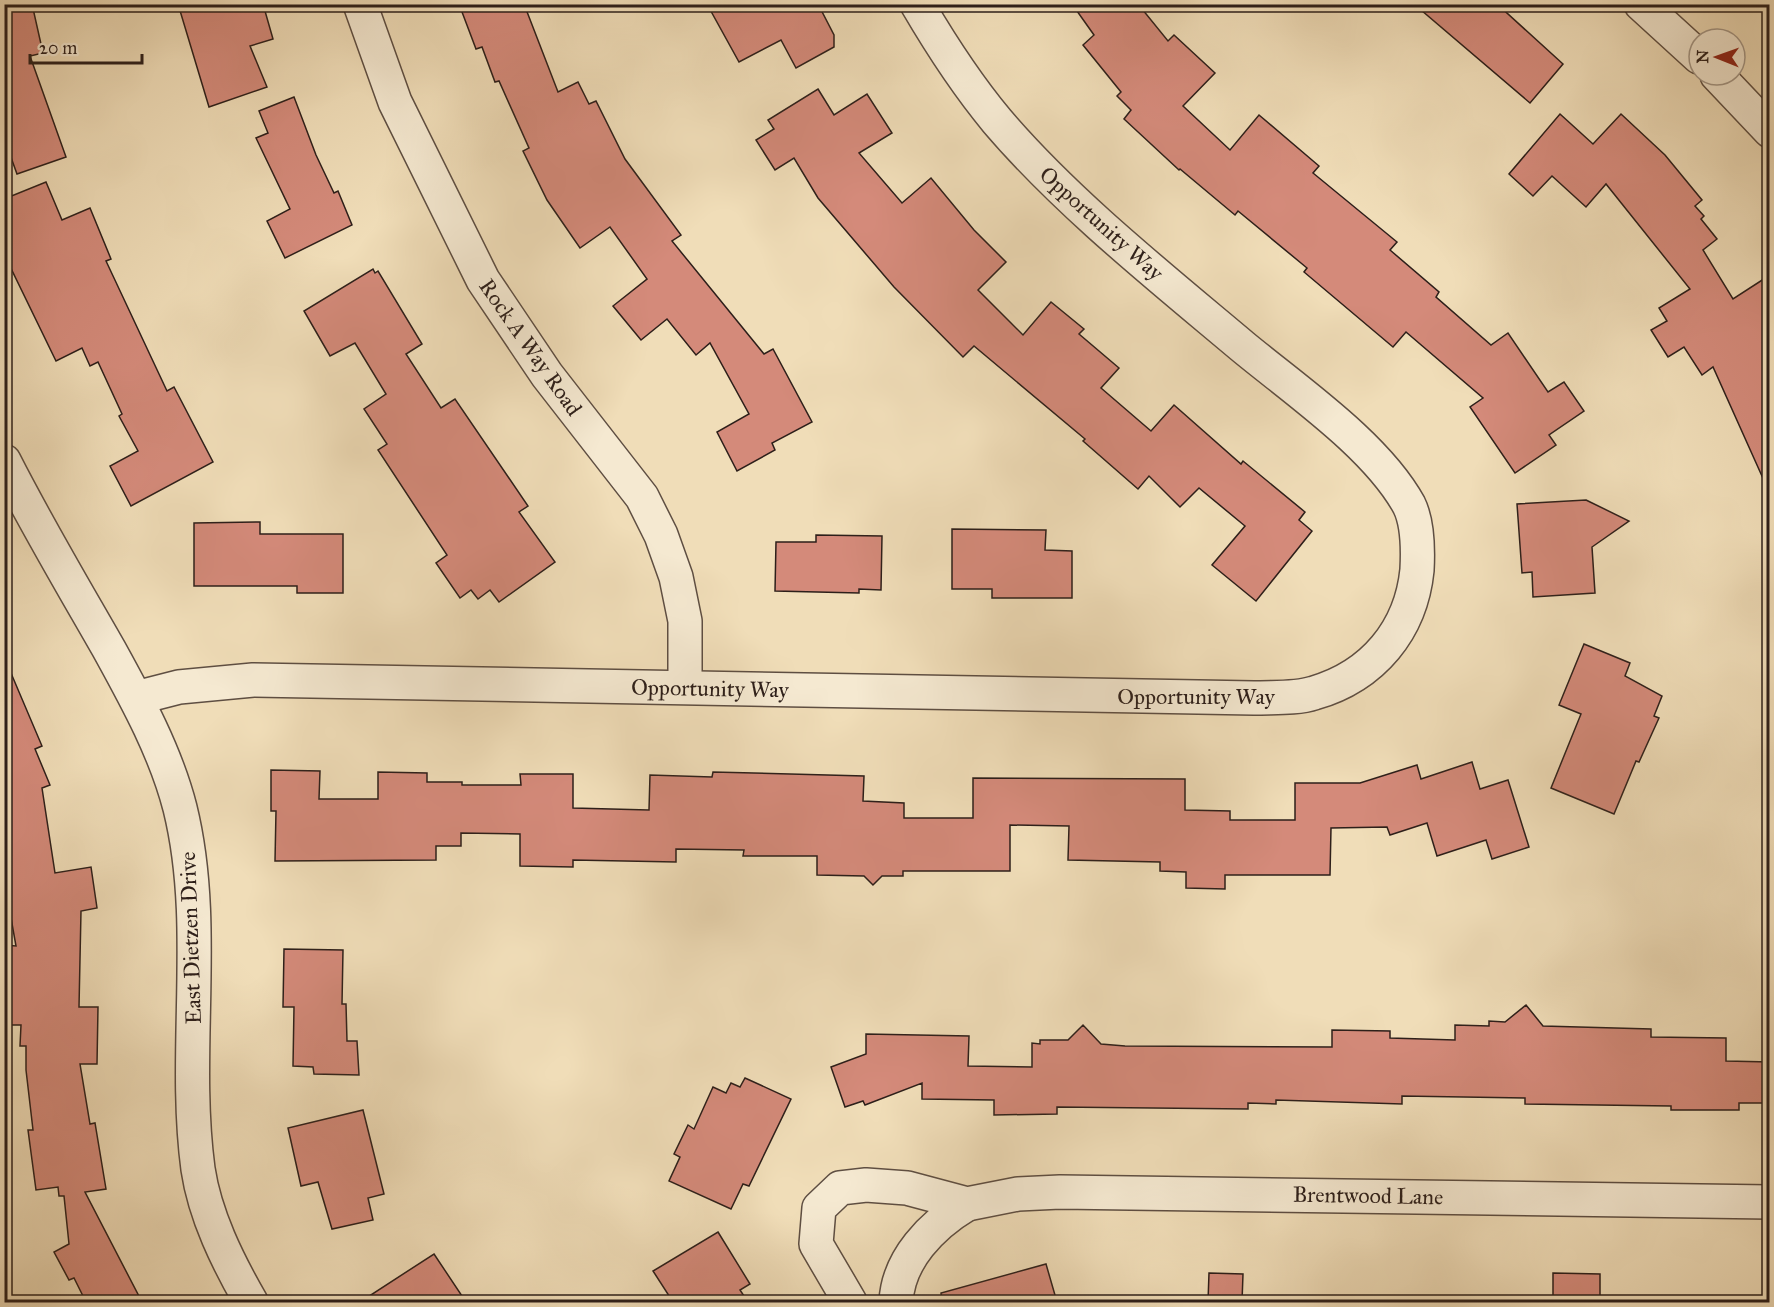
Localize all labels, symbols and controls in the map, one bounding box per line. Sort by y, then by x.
scale bar [30,27,142,65]
north arrow [1687,27,1747,87]
text: 20 m [39,37,77,59]
text: N [1693,49,1712,64]
street label: Opportunity Way [1034,161,1170,287]
street label: Rock A Way Road [473,274,588,421]
street label: Opportunity Way [631,674,790,703]
street label: Opportunity Way [1117,683,1275,710]
street label: East Dietzen Drive [174,851,207,1025]
street label: Brentwood Lane [1293,1181,1443,1210]

